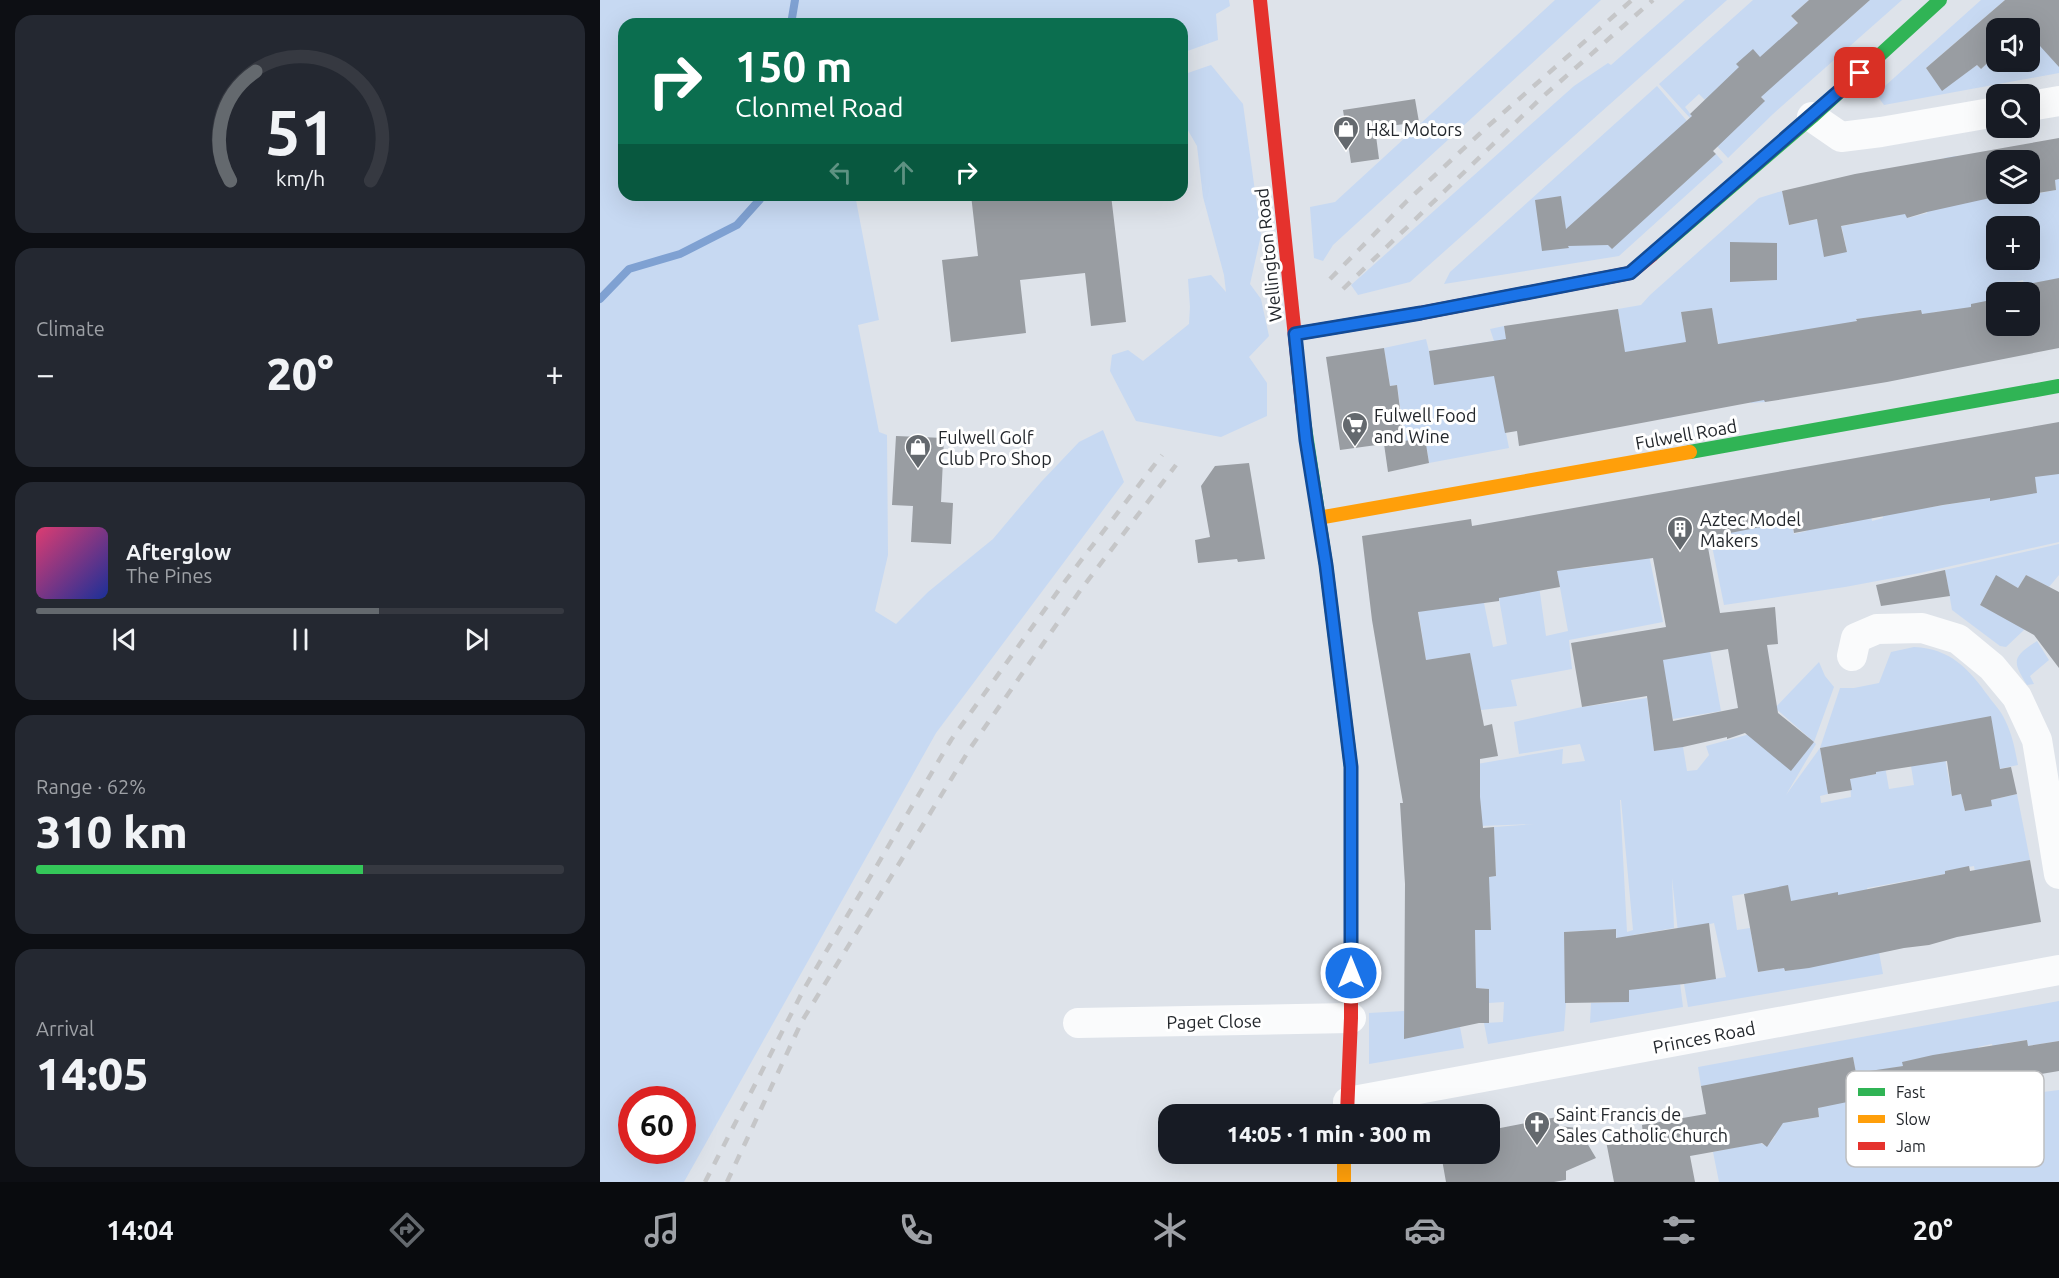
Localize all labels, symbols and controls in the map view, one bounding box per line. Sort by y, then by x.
map controls [1986,18,2040,336]
button: sound [1986,18,2040,72]
icon: right [636,42,714,120]
text: 150 m [735,43,852,90]
pin [1834,47,1885,98]
icon: arrive [1843,56,1876,89]
button: search [1986,84,2040,138]
text: Clonmel Road [735,92,904,122]
text: 51 [265,97,335,167]
shop icon: H&L Motors [1331,114,1361,152]
place label: H&L Motors [1366,119,1462,139]
button: layers [1986,150,2040,204]
icon: left [824,156,857,189]
icon: ahead [887,156,920,189]
icon: right [950,156,983,189]
text: km/h [275,167,325,191]
street label: Wellington Road [1251,187,1285,323]
button: + [1986,216,2040,270]
button: − [1986,282,2040,336]
text: Climate [36,317,105,340]
text: 20° [266,348,334,399]
text: − [36,355,55,392]
text: + [545,355,564,392]
place label: Fulwell Food and Wine [1374,405,1477,446]
supermarket icon: Fulwell Food and Wine [1340,410,1370,448]
street label: Fulwell Road [1633,415,1739,453]
place label: Fulwell Golf Club Pro Shop [938,427,1052,468]
shop icon: Fulwell Golf Club Pro Shop [903,432,933,470]
place label: Aztec Model Makers [1700,509,1801,550]
building icon: Aztec Model Makers [1665,514,1695,552]
text: Afterglow [126,539,231,564]
text: The Pines [126,564,212,587]
icon: previous [108,623,141,656]
icon: pause [284,623,317,656]
icon: next [460,623,493,656]
text: Range · 62% [36,775,146,798]
text: 310 km [36,806,188,857]
position arrow [1319,941,1383,1005]
street label: Paget Close [1166,1010,1262,1032]
text: Arrival [36,1017,94,1040]
street label: Princes Road [1651,1017,1757,1057]
text: 14:05 [36,1048,149,1099]
legend [1846,1071,2044,1167]
text: Fast [1896,1083,1926,1101]
speed limit sign: 60 [618,1086,696,1164]
place label: Saint Francis de Sales Catholic Church [1556,1104,1728,1145]
church icon: Saint Francis de Sales Catholic Church [1522,1109,1552,1147]
text: Slow [1896,1110,1931,1128]
text: 14:05 · 1 min · 300 m [1227,1121,1431,1146]
text: Jam [1896,1137,1926,1155]
icon: directions [386,1209,428,1251]
icon: music [641,1209,683,1251]
icon: phone [895,1209,937,1251]
icon: climate [1149,1209,1191,1251]
icon: car [1404,1209,1446,1251]
icon: filters [1658,1209,1700,1251]
text: 14:04 [106,1215,174,1245]
text: 20° [1913,1215,1953,1245]

